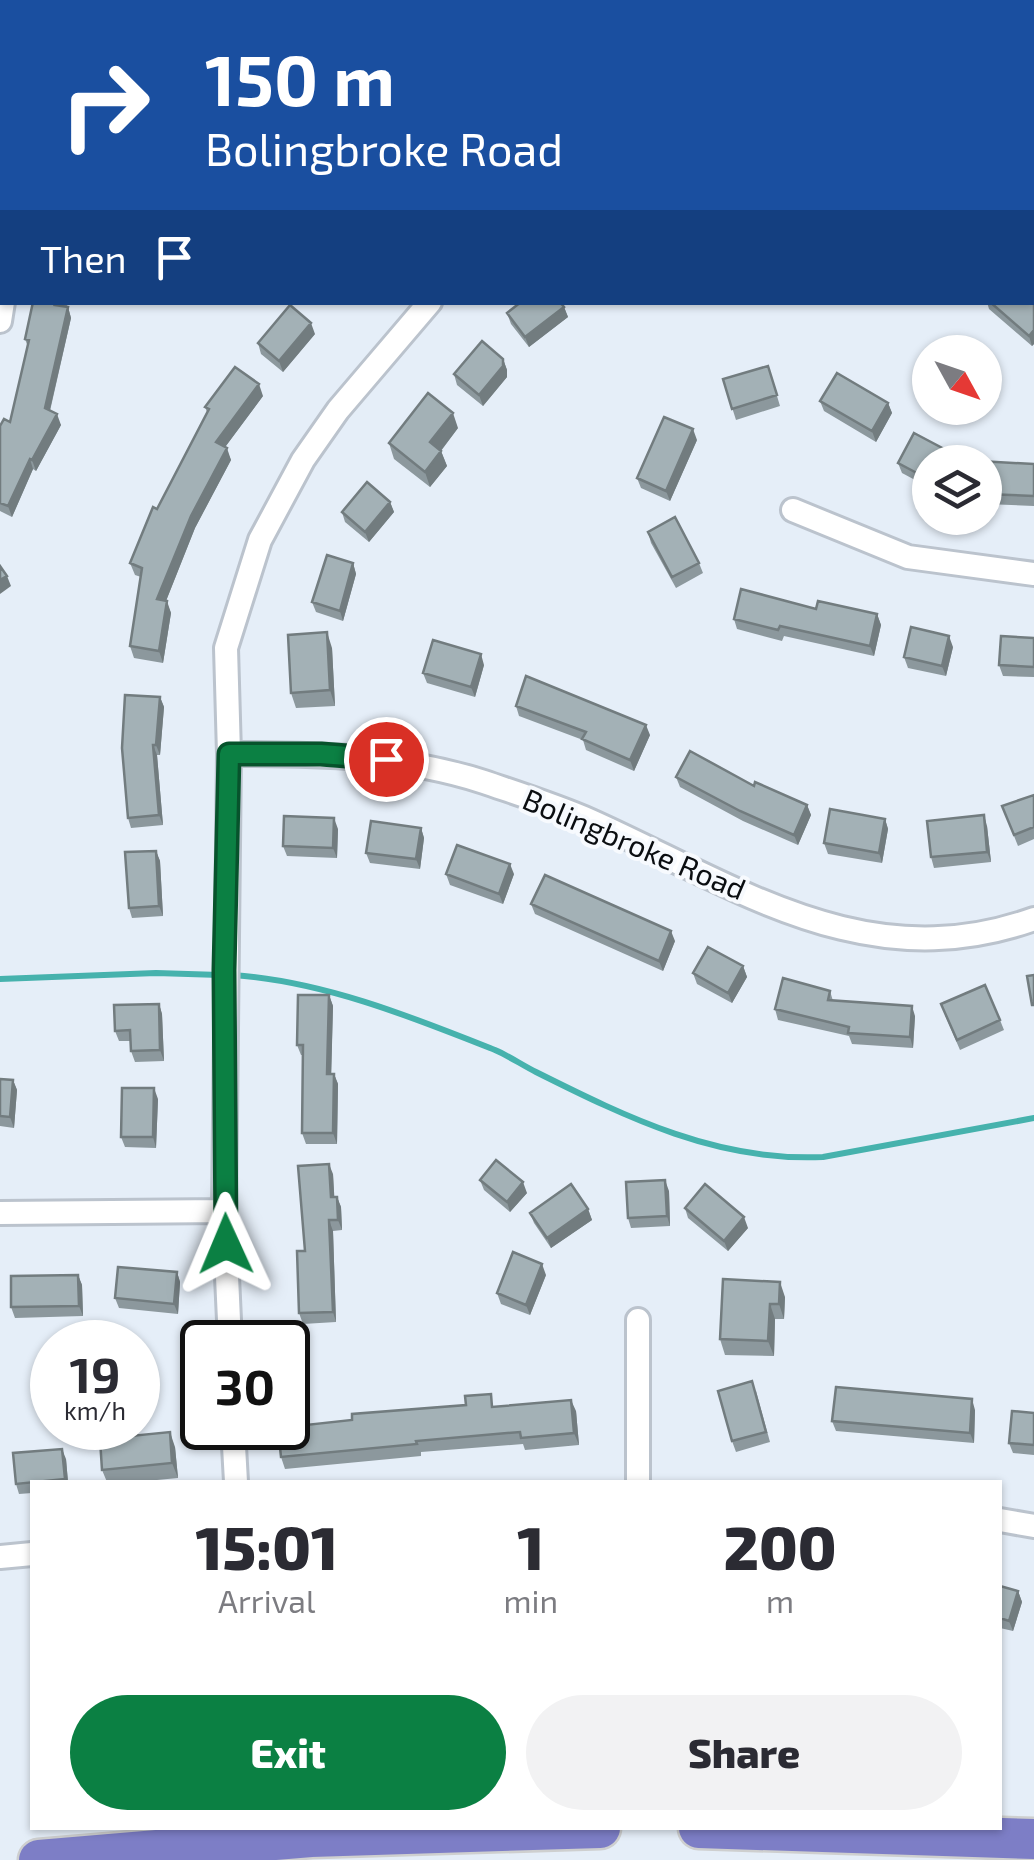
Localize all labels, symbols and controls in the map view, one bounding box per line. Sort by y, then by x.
text: 150 m [205,36,395,120]
icon: right [40,40,170,170]
text: Bolingbroke Road [205,121,563,175]
icon: arrive [147,230,202,285]
text: Then [40,235,127,281]
north arrow [912,335,1002,425]
map controls [912,335,1002,535]
button: layers [912,445,1002,535]
pin [344,717,429,802]
icon: arrive [359,732,414,787]
street label: Bolingbroke Road [518,780,752,906]
position arrow [174,1192,278,1296]
speed limit sign: 30 [180,1320,310,1450]
text: 19 [69,1343,121,1403]
text: km/h [64,1395,126,1425]
text: 15:01 [195,1510,338,1582]
text: 1 [517,1510,544,1582]
text: 200 [724,1510,837,1582]
text: Arrival [218,1581,315,1619]
text: min [504,1581,558,1619]
text: m [766,1581,794,1619]
button: Exit [70,1695,506,1810]
button: Share [526,1695,962,1810]

